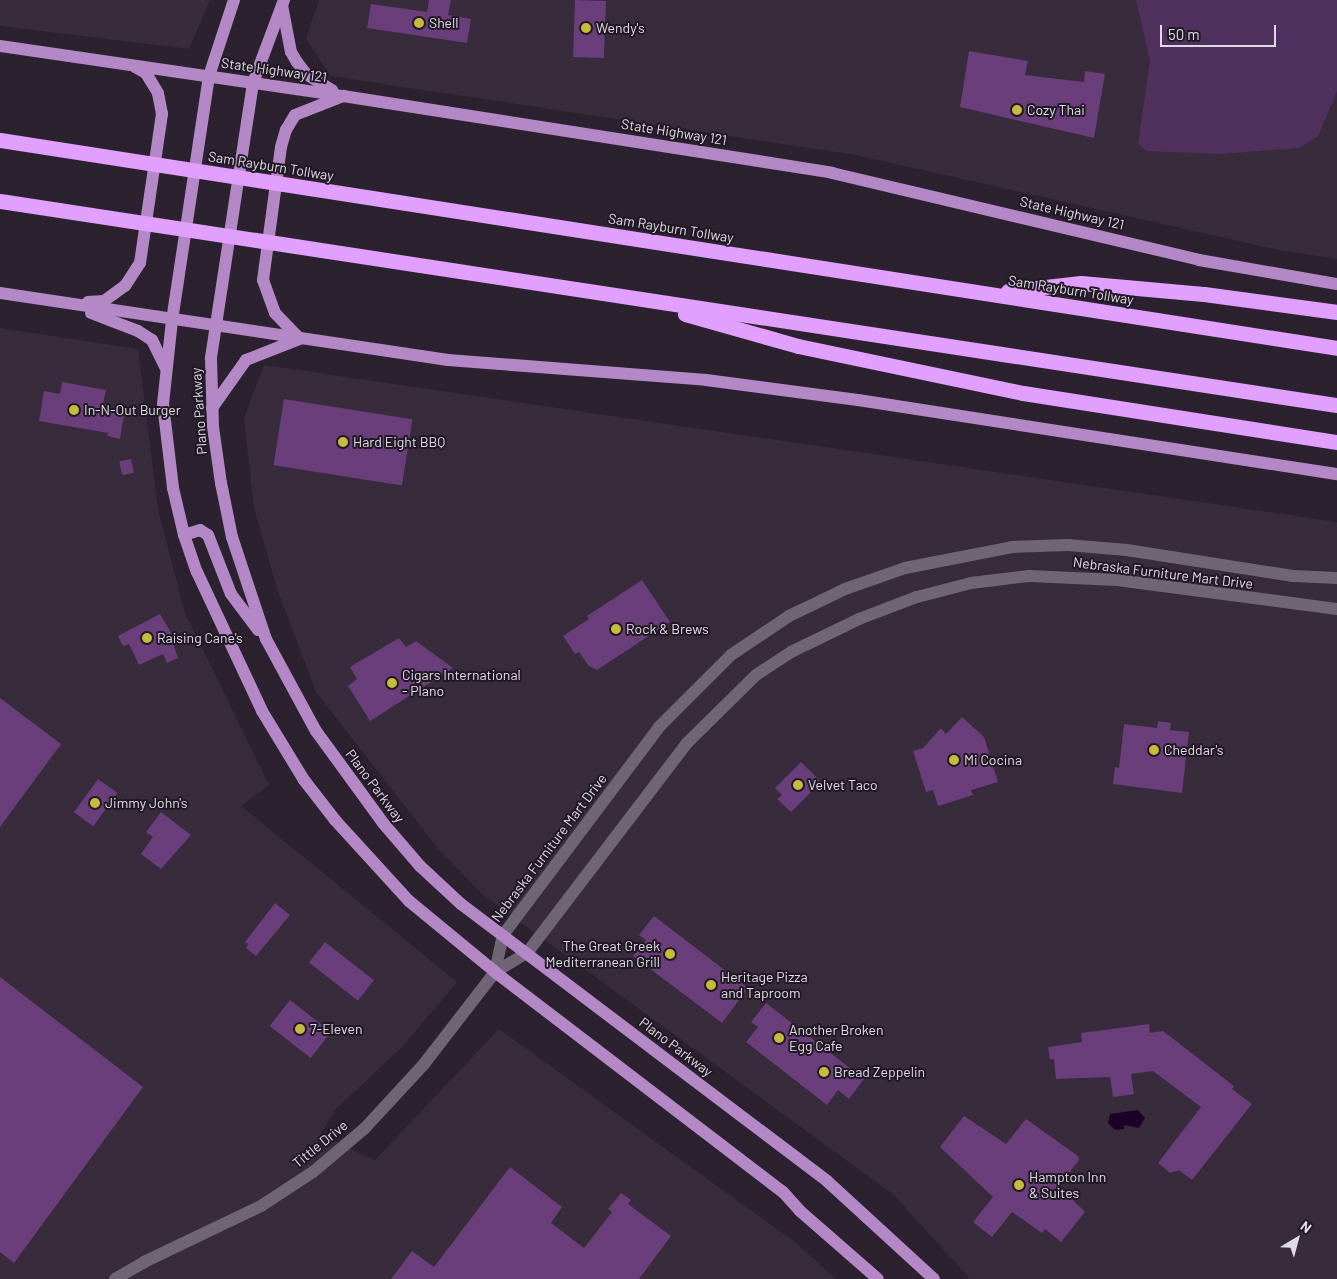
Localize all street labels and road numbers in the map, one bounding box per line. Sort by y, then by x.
street label: State Highway 121 [220,54,328,86]
street label: State Highway 121 [620,115,728,149]
street label: Sam Rayburn Tollway [207,148,335,184]
street label: State Highway 121 [1018,193,1126,233]
street label: Sam Rayburn Tollway [607,210,735,246]
street label: Sam Rayburn Tollway [1007,272,1135,308]
street label: Plano Parkway [188,367,210,455]
street label: Nebraska Furniture Mart Drive [1072,554,1254,592]
street label: Plano Parkway [342,746,408,826]
street label: Nebraska Furniture Mart Drive [488,771,610,925]
street label: Plano Parkway [636,1014,716,1080]
street label: Tittle Drive [289,1117,351,1171]

